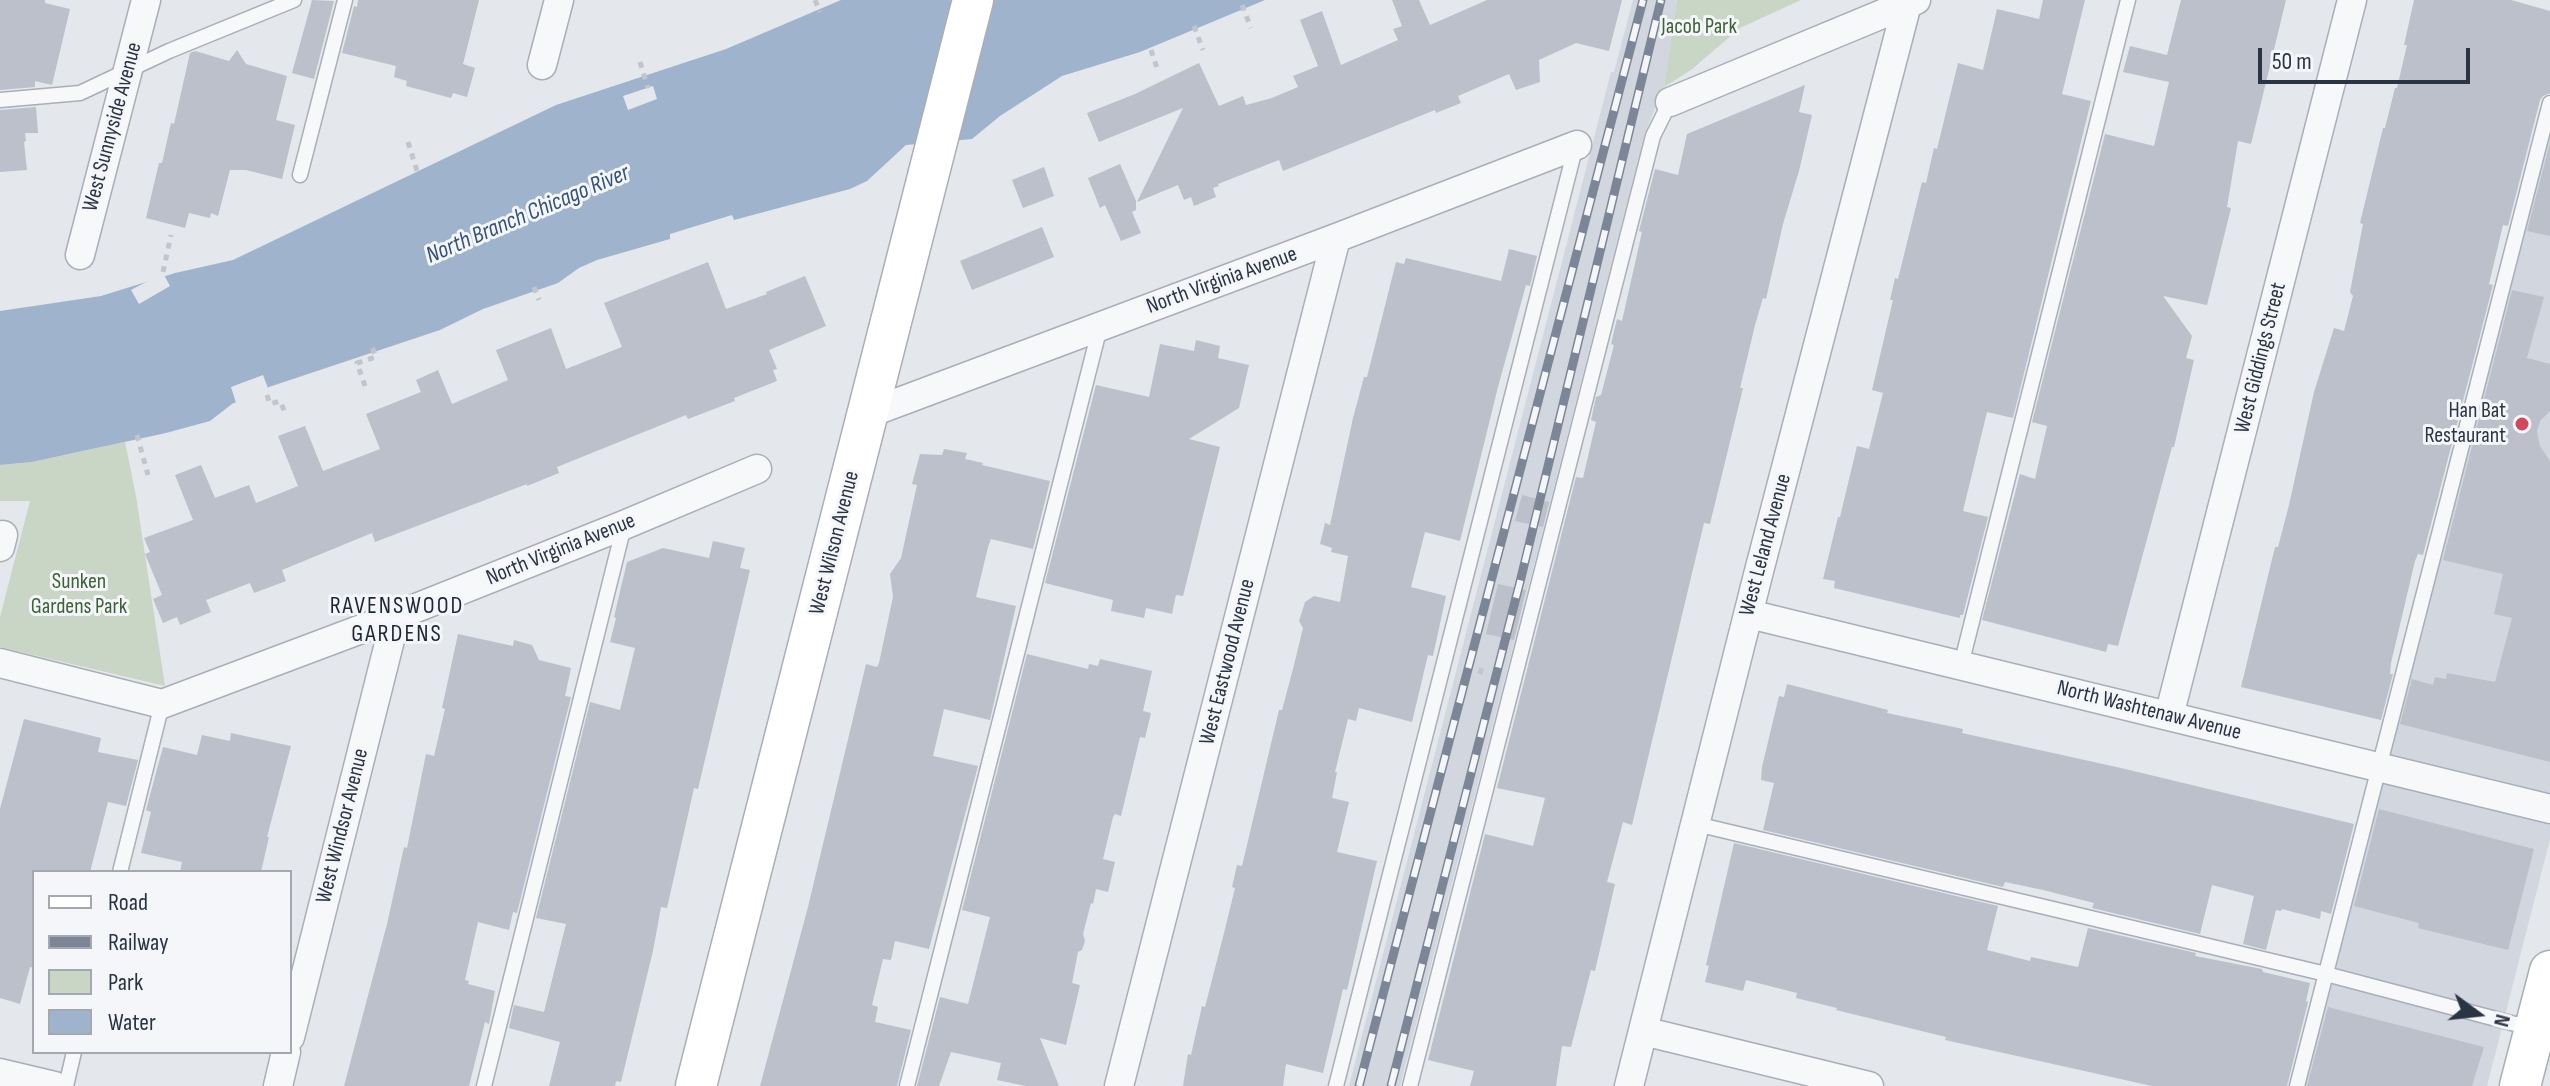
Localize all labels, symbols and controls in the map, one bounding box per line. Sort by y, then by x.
park label: Jacob Park [1661,14,1737,40]
scale bar [2262,32,2474,82]
street label: West Sunnyside Avenue [78,40,148,214]
text: 50 m [2272,47,2312,76]
water label: North Branch Chicago River [422,159,634,271]
street label: North Virginia Avenue [1143,242,1301,320]
street label: West Giddings Street [2230,280,2292,436]
place label: Han Bat Restaurant [2424,398,2506,450]
marker: Han Bat Restaurant [2513,415,2531,433]
street label: West Wilson Avenue [804,468,866,618]
street label: West Leland Avenue [1734,471,1798,619]
street label: North Virginia Avenue [483,508,639,592]
park label: Sunken Gardens Park [31,569,127,620]
street label: West Eastwood Avenue [1195,576,1261,748]
district label: RAVENSWOOD GARDENS [330,593,464,649]
street label: North Washtenaw Avenue [2054,675,2244,747]
street label: West Windsor Avenue [311,746,375,906]
legend [32,870,292,1054]
text: Road [108,888,148,917]
text: Railway [108,928,168,957]
text: Park [108,968,143,997]
north arrow [2438,974,2518,1054]
text: Water [108,1008,156,1037]
text: N [2487,1011,2516,1030]

